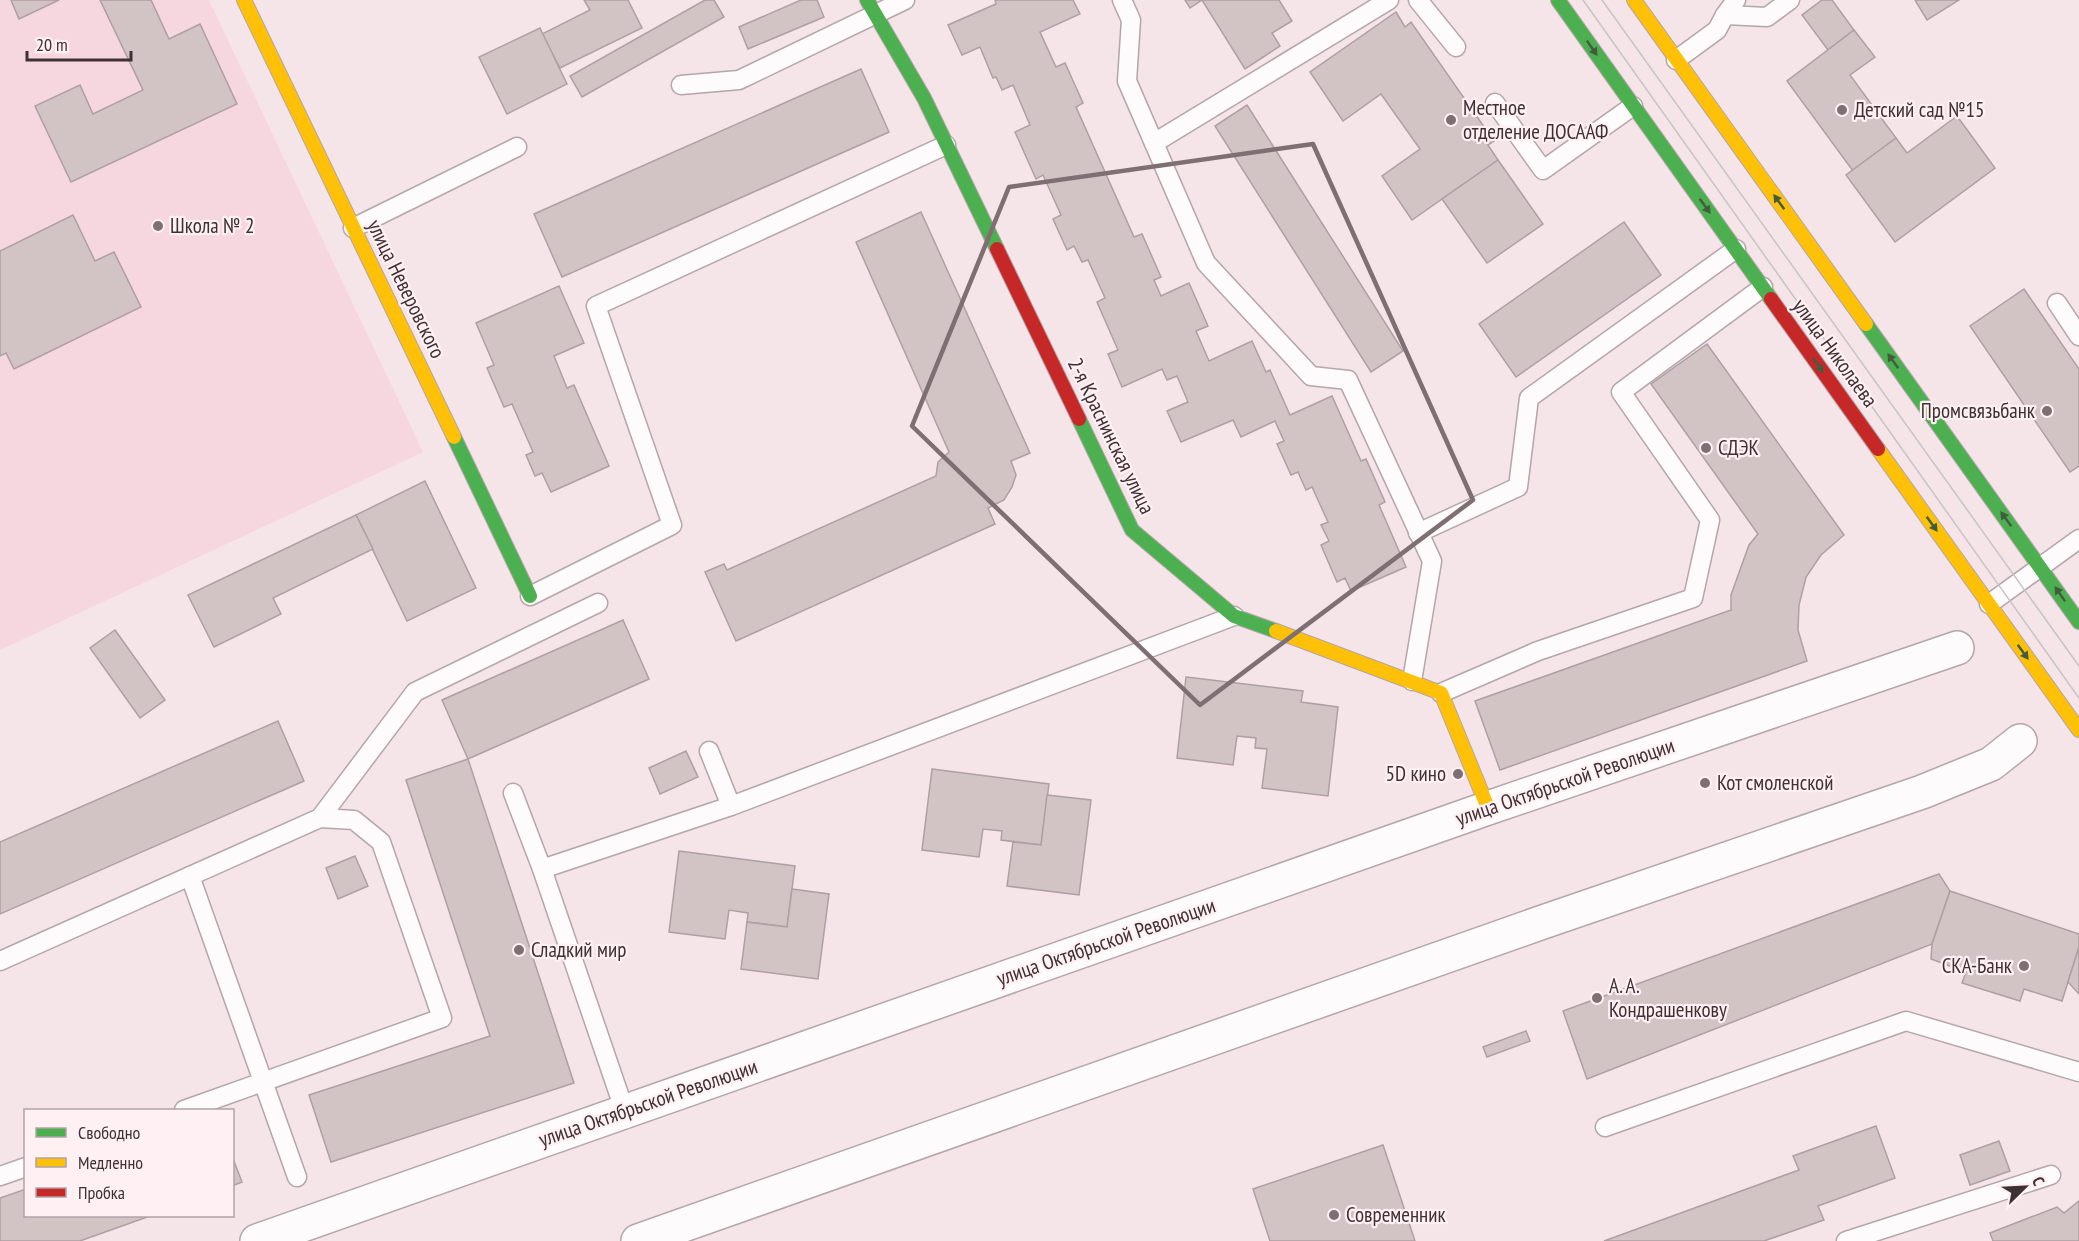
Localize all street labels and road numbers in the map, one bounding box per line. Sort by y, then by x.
street label: улица Неверовского [361,215,452,362]
street label: улица Николаева [1787,293,1884,412]
street label: 2-я Краснинская улица [1062,353,1161,518]
street label: улица Октябрьской Революции [1452,731,1678,832]
street label: улица Октябрьской Революции [993,891,1219,992]
street label: улица Октябрьской Революции [535,1052,761,1153]

